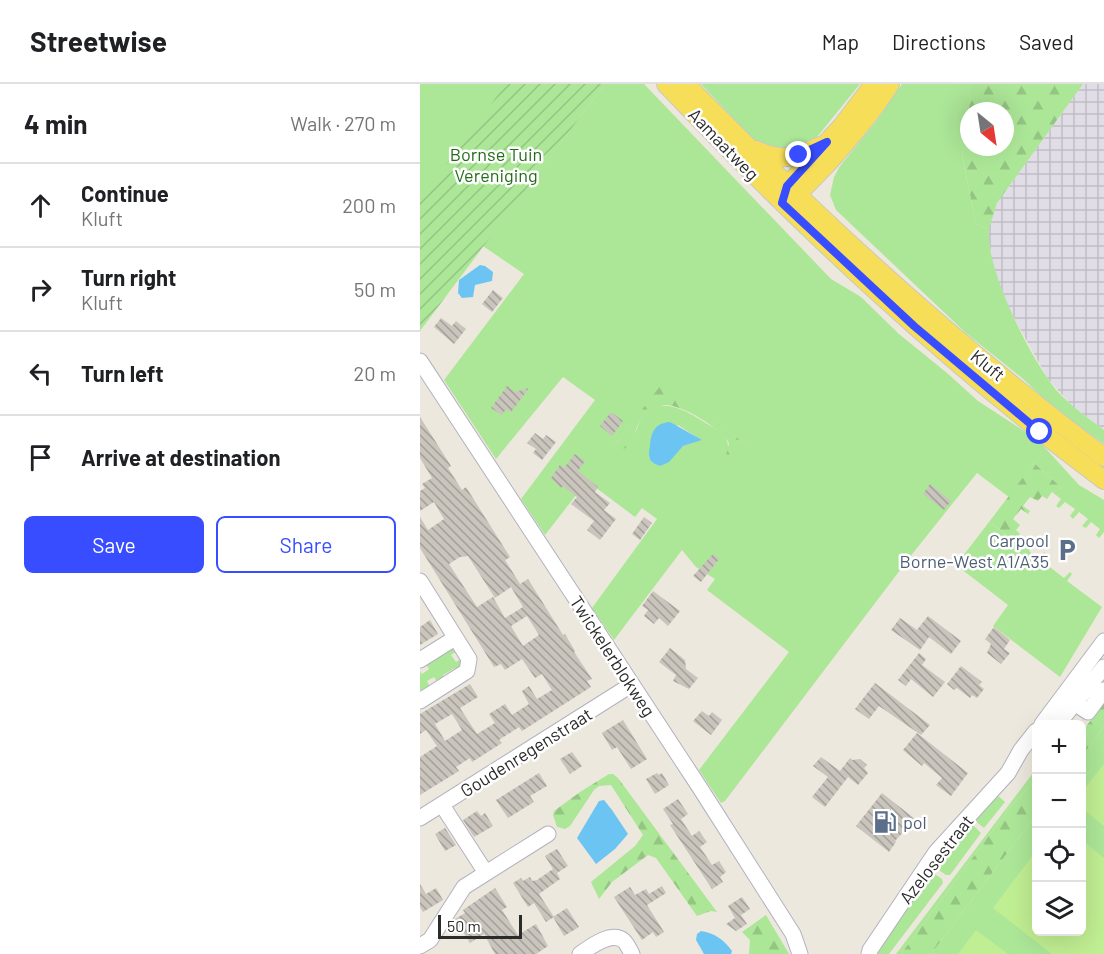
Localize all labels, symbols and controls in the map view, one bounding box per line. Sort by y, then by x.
text: Streetwise [30,24,167,58]
text: Map [822,29,859,54]
text: Directions [892,29,986,54]
text: Saved [1019,29,1074,54]
north arrow [960,102,1014,156]
street label: Aamaatweg [684,103,764,185]
text: 4 min [24,108,88,139]
text: Walk · 270 m [290,111,396,135]
route end [785,141,811,167]
park label: Bornse Tuin Vereniging [450,143,542,186]
text: Continue [81,180,169,206]
icon: ahead [24,189,57,222]
text: 200 m [342,193,396,217]
text: Kluft [81,206,123,230]
text: Turn right [81,264,176,290]
icon: right [24,273,57,306]
text: 50 m [354,277,396,301]
text: Kluft [81,290,123,314]
street label: Kluft [966,345,1010,385]
icon: left [24,357,57,390]
text: Turn left [81,360,164,386]
text: 20 m [353,361,396,385]
route start [1026,418,1052,444]
icon: arrive [24,441,57,474]
text: Arrive at destination [81,444,280,470]
button: Save [24,516,204,573]
button: Share [216,516,396,573]
place label: Carpool Borne-West A1/A35 [900,529,1049,572]
parking icon: Carpool Borne-West A1/A35 [1054,537,1080,563]
street label: Twickelerblokweg [566,591,660,721]
street label: Goudenregenstraat [456,703,596,801]
map controls [1032,720,1086,936]
button: + [1032,720,1086,774]
button: − [1032,774,1086,828]
fuel station icon: pol [872,809,898,835]
street label: Azelosestraat [894,810,978,908]
place label: pol [903,811,927,833]
button: locate [1032,828,1086,882]
button: layers [1032,882,1086,936]
scale bar [438,912,522,940]
text: 50 m [447,916,481,935]

